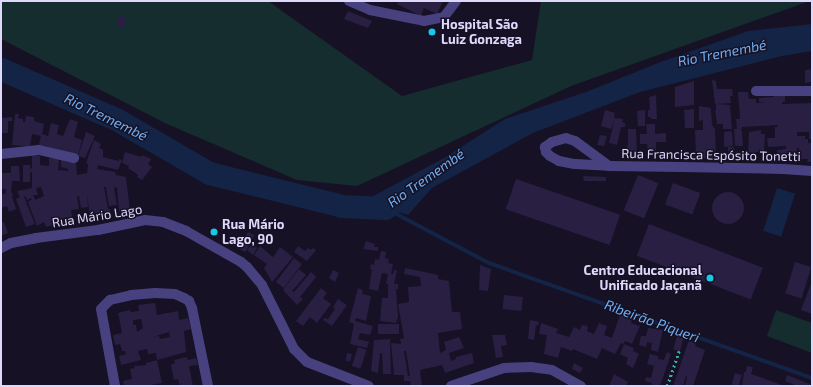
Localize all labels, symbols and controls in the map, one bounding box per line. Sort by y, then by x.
place label: Hospital São Luiz Gonzaga [441,17,522,48]
marker: Hospital São Luiz Gonzaga [426,26,438,38]
water label: Rio Tremembé [676,36,768,70]
water label: Rio Tremembé [62,90,150,144]
water label: Rio Tremembé [384,145,468,211]
street label: Rua Francisca Espósito Tonetti [621,146,801,164]
street label: Rua Mário Lago [51,201,143,231]
place label: Rua Mário Lago, 90 [222,217,284,248]
marker: Rua Mário Lago, 90 [209,227,219,237]
place label: Centro Educacional Unificado Jaçanã [584,263,702,294]
marker: Centro Educacional Unificado Jaçanã [705,273,715,283]
water label: Ribeirão Piqueri [602,296,702,346]

